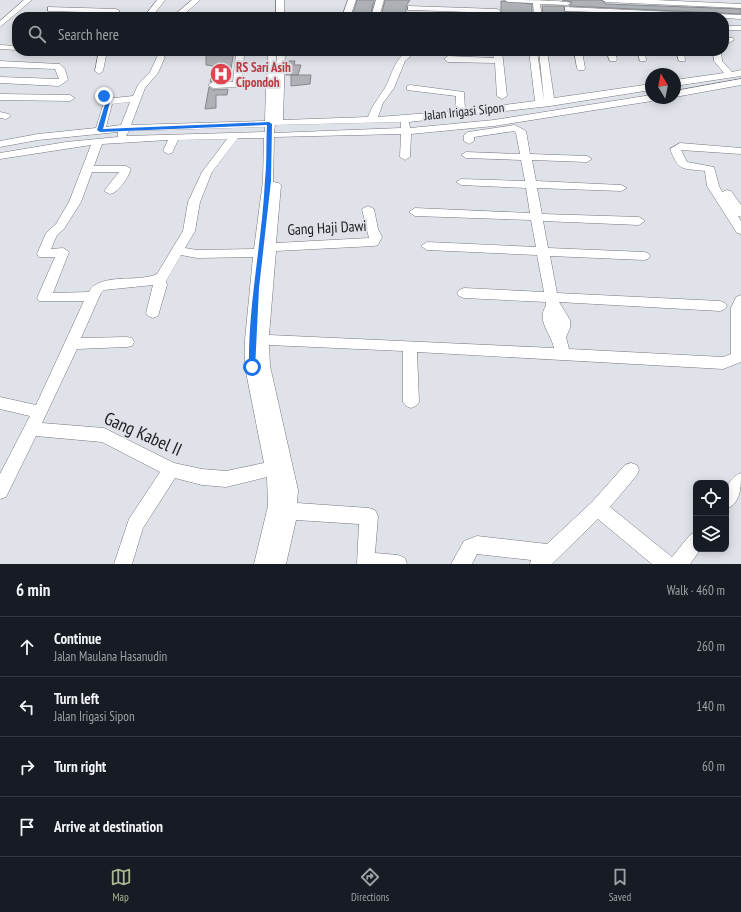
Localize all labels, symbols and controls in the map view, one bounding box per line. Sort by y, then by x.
search box [12,12,729,56]
icon: search [26,23,48,45]
text: Search here [58,25,119,44]
place label: RS Sari Asih Cipondoh [236,59,291,91]
hospital icon: RS Sari Asih Cipondoh [208,61,234,87]
north arrow [645,68,681,104]
route end [95,87,113,105]
street label: Jalan Irigasi Sipon [422,99,505,124]
street label: Gang Haji Dawi [287,216,367,239]
route start [243,358,261,376]
street label: Gang Kabel II [101,406,186,461]
map controls [693,480,729,552]
button: locate [693,480,729,516]
button: layers [693,516,729,552]
text: 6 min [16,579,50,601]
text: Walk · 460 m [667,582,725,599]
text: Continue [54,629,101,648]
icon: ahead [16,636,38,658]
text: 260 m [696,638,725,655]
text: Jalan Maulana Hasanudin [54,648,167,665]
text: Turn left [54,689,99,708]
icon: left [16,696,38,718]
text: 140 m [696,698,725,715]
text: Jalan Irigasi Sipon [54,708,135,725]
icon: right [16,756,38,778]
text: Turn right [54,757,106,776]
text: 60 m [702,758,725,775]
icon: arrive [16,816,38,838]
text: Arrive at destination [54,817,163,836]
tab: Map [110,866,132,904]
tab: Directions [351,866,389,904]
tab: Saved [609,866,631,904]

